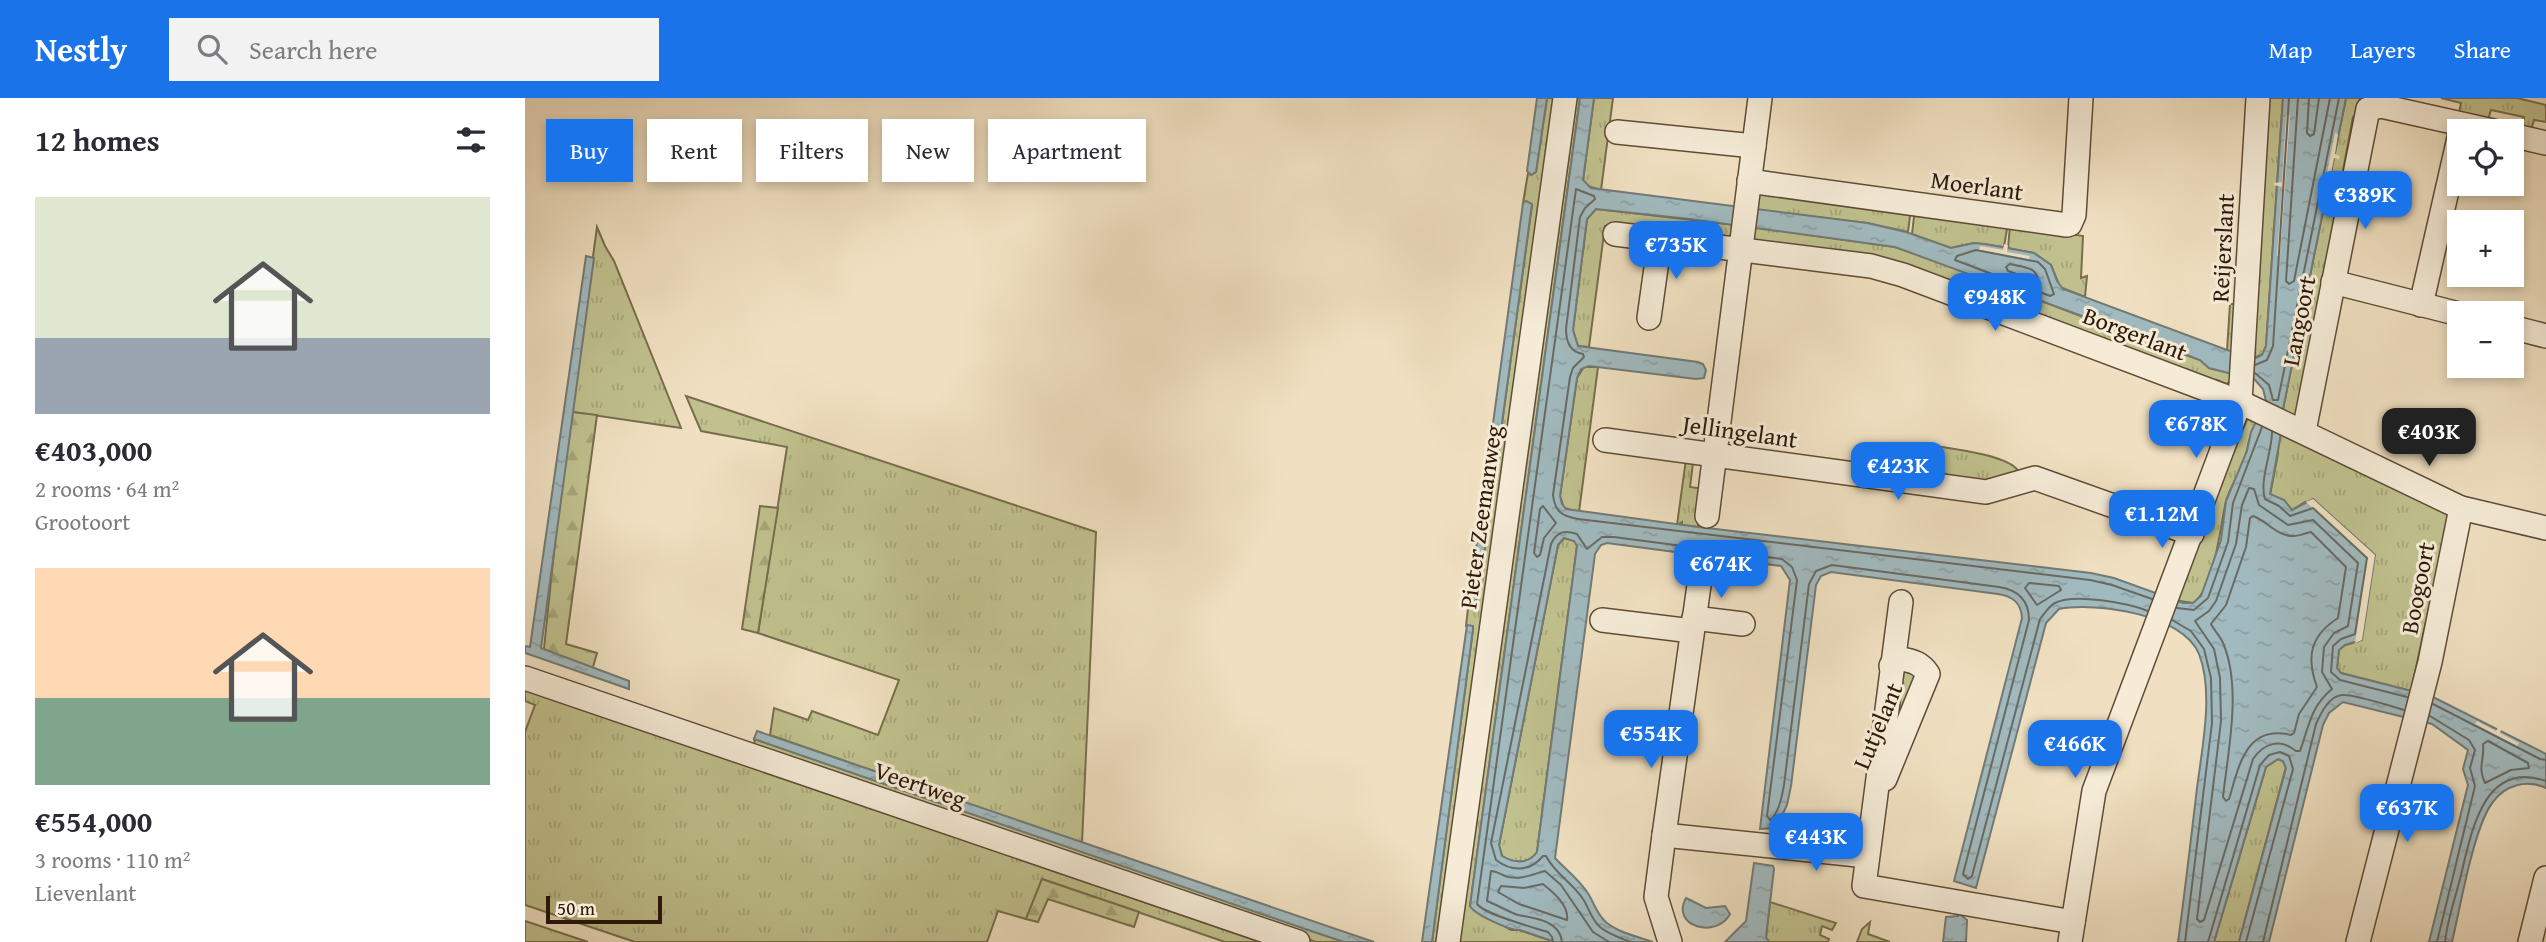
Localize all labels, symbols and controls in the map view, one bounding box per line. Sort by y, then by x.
search box [169,18,659,81]
text: Nestly [35,25,127,73]
icon: search [193,30,231,68]
text: Search here [249,30,377,69]
text: Map [2269,32,2312,67]
text: Layers [2350,32,2416,67]
text: Share [2454,32,2511,67]
text: 12 homes [35,118,160,162]
chip: Buy [546,119,633,182]
chip: Rent [647,119,742,182]
chip: Filters [756,119,868,182]
chip: New [882,119,974,182]
chip: Apartment [988,119,1146,182]
map controls [2447,119,2524,378]
button: locate [2447,119,2524,196]
icon: filters [452,121,490,159]
street label: Moerlant [1929,162,2026,209]
pin: €389K [2316,172,2414,231]
text: €389K [2334,177,2396,210]
street label: Reijerslant [2202,192,2243,303]
button: + [2447,210,2524,287]
pin: €735K [1627,222,1725,281]
text: €735K [1645,227,1707,260]
icon: home [200,243,326,369]
street label: Langoort [2273,272,2324,369]
pin: €948K [1946,274,2044,333]
text: €948K [1964,279,2026,312]
street label: Borgerlant [2078,298,2193,370]
button: − [2447,301,2524,378]
pin: €678K [2147,400,2245,460]
street label: Jellingelant [1677,406,1800,457]
text: €678K [2165,406,2227,439]
pin: €403K [2380,408,2478,468]
text: €403K [2398,414,2460,447]
street label: Pieter Zeemanweg [1450,423,1511,611]
text: €403,000 [35,428,152,472]
pin: €423K [1849,442,1947,502]
text: €423K [1867,448,1929,481]
text: 2 rooms · 64 m² [35,472,179,505]
pin: €1.12M [2105,490,2219,550]
text: €1.12M [2125,496,2199,529]
text: Grootoort [35,505,130,538]
street label: Boogoort [2391,538,2444,637]
pin: €674K [1672,540,1770,600]
text: €674K [1690,546,1752,579]
icon: home [200,614,326,740]
street label: Lutjelant [1844,677,1912,774]
pin: €554K [1602,710,1700,770]
text: €554K [1620,716,1682,749]
pin: €466K [2026,720,2124,780]
text: €466K [2044,726,2106,759]
street label: Veertweg [870,753,971,817]
pin: €637K [2358,784,2456,844]
text: €637K [2376,790,2438,823]
text: €554,000 [35,799,152,843]
pin: €443K [1767,814,1865,873]
text: €443K [1785,819,1847,852]
text: 3 rooms · 110 m² [35,843,190,876]
text: Lievenlant [35,876,136,909]
scale bar [546,893,661,925]
text: 50 m [557,894,595,922]

